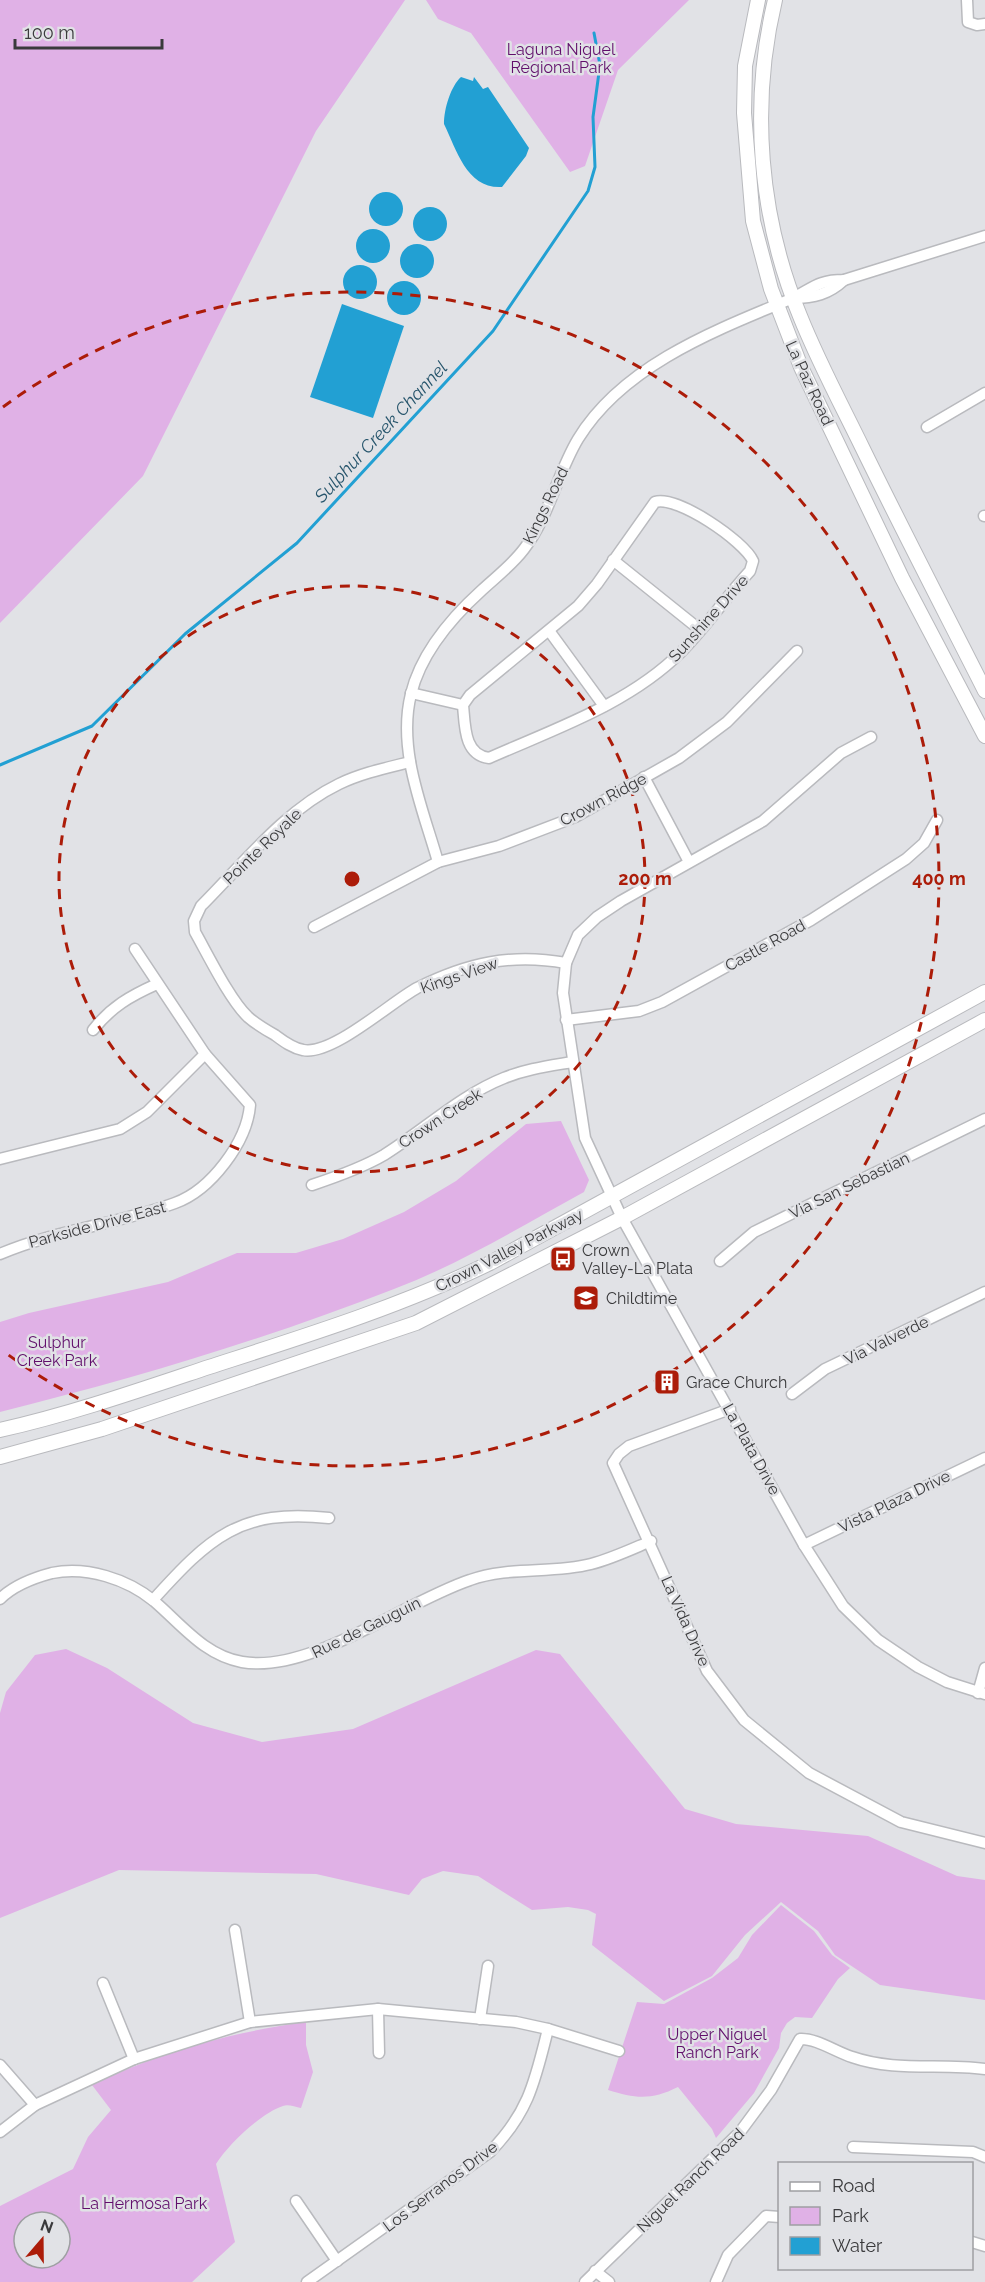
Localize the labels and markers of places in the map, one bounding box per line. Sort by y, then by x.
centre of rings [342,869,362,889]
place label: Crown Valley-La Plata [582,1241,693,1278]
bus stop icon: Crown Valley-La Plata [548,1244,578,1274]
school or university icon: Childtime [571,1283,601,1313]
place label: Childtime [606,1289,677,1308]
building icon: Grace Church [652,1367,682,1397]
place label: Grace Church [686,1373,787,1392]

